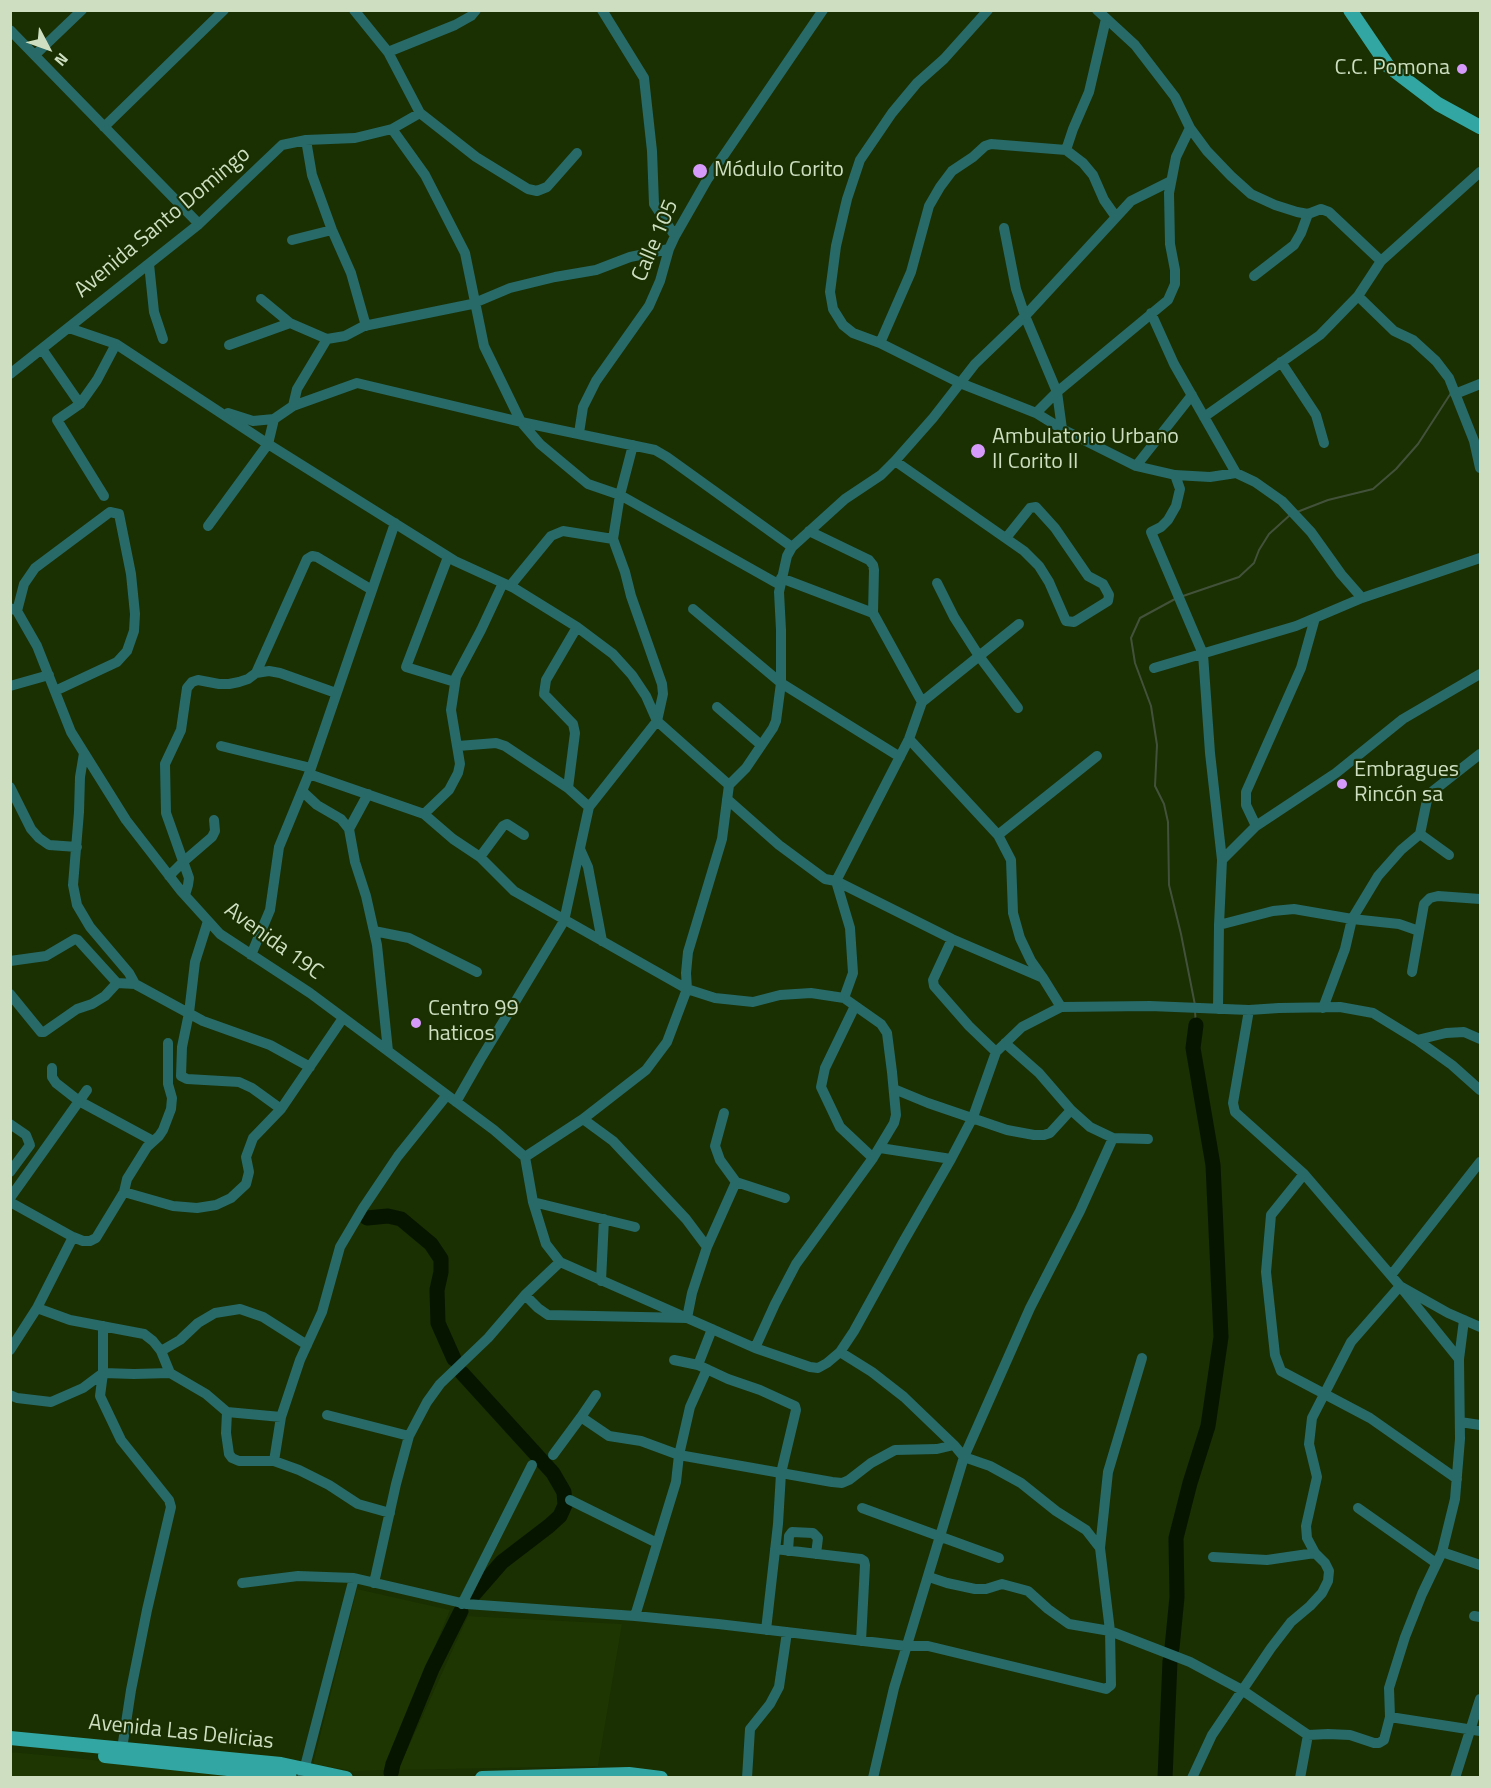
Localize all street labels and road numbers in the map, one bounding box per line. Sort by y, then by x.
street label: Avenida Santo Domingo [70,142,256,304]
street label: Calle 105 [627,196,685,286]
street label: Avenida 19C [219,898,327,986]
street label: Avenida Las Delicias [87,1710,275,1756]

